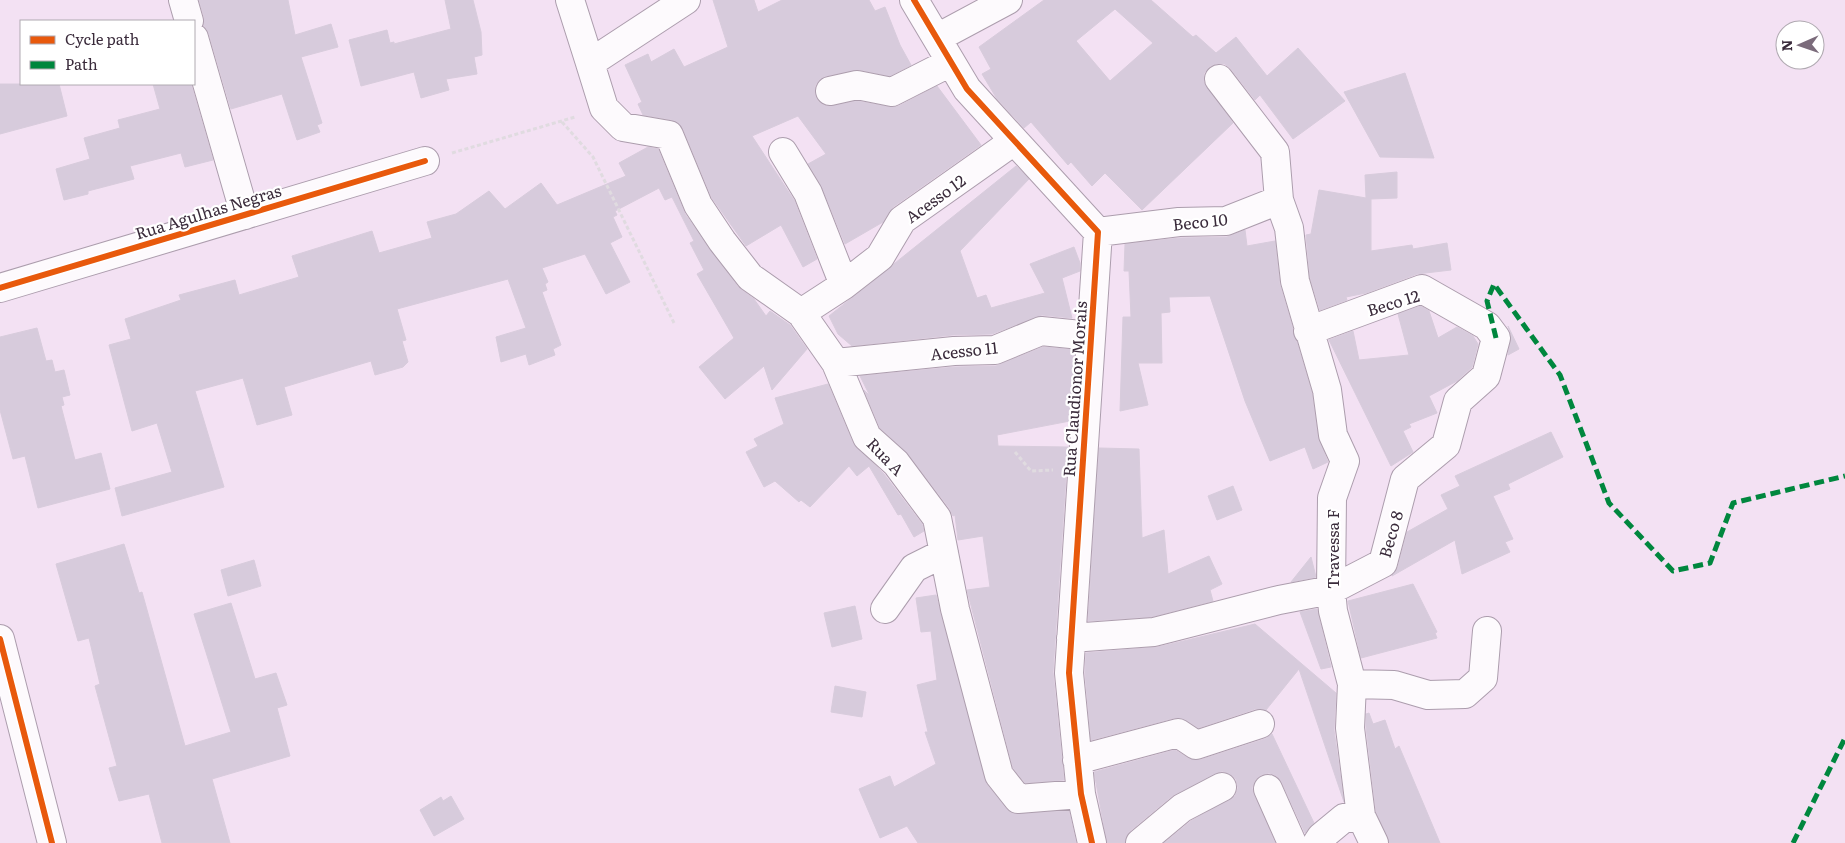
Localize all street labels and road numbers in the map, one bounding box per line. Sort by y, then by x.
street label: Acesso 12 [900,168,970,228]
street label: Rua Agulhas Negras [132,177,284,245]
street label: Beco 10 [1171,206,1229,236]
street label: Beco 12 [1364,283,1422,321]
street label: Rua Claudionor Morais [1056,300,1092,478]
street label: Acesso 11 [929,334,999,365]
street label: Rua A [862,432,910,481]
street label: Beco 8 [1372,507,1408,560]
street label: Travessa F [1320,509,1344,589]

